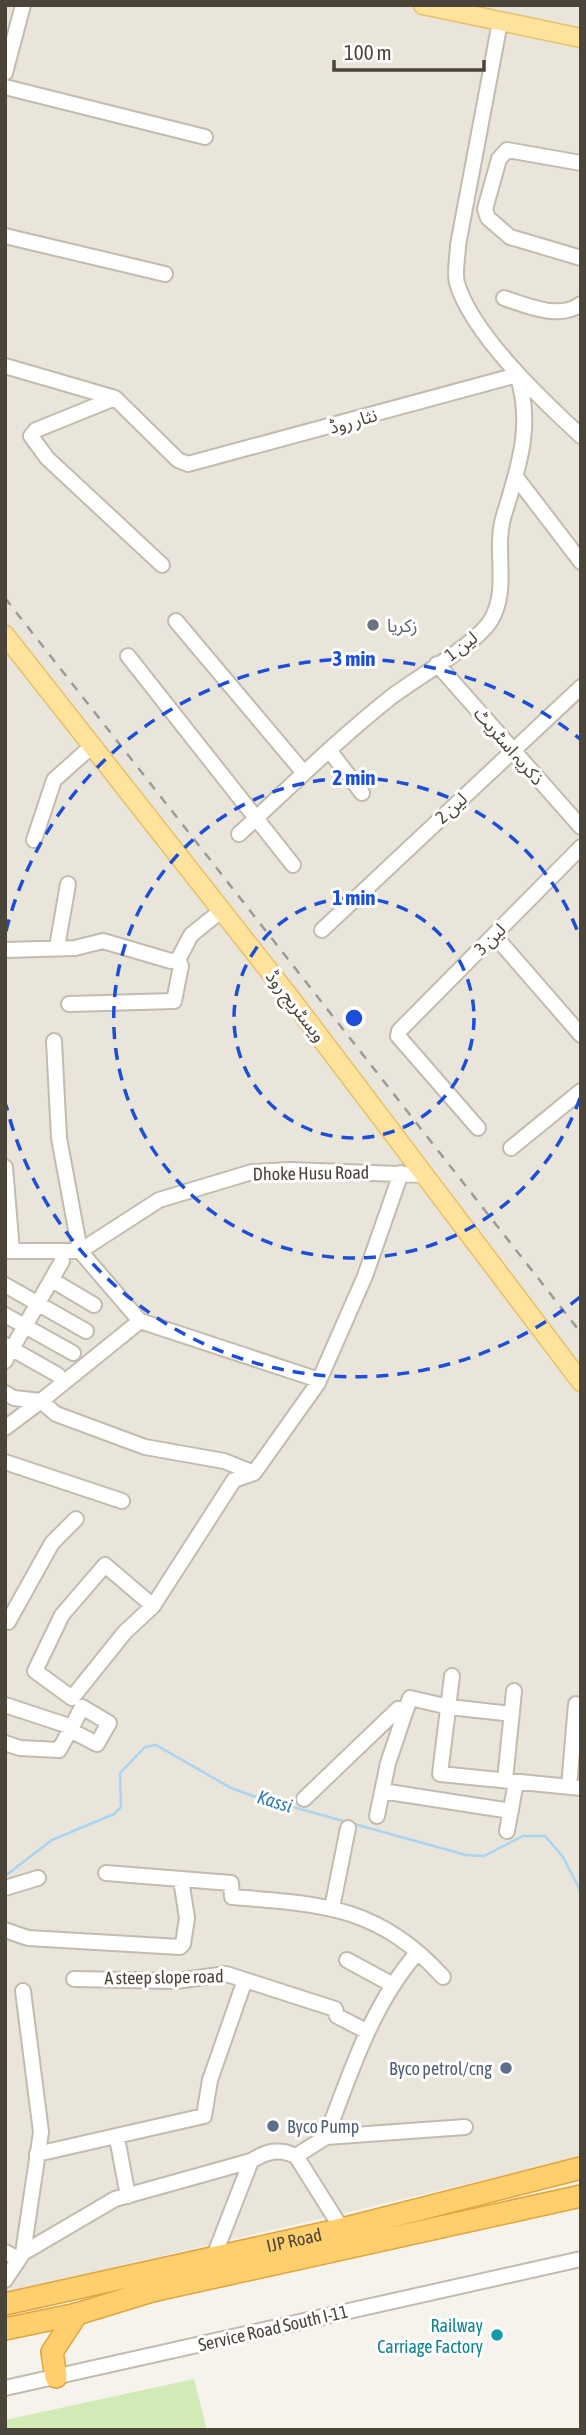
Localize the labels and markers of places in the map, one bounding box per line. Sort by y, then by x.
place label: زکریا [387,615,418,637]
marker: زکریا [365,617,381,633]
centre of rings [342,1006,366,1030]
place label: Byco petrol/cng [389,2058,492,2079]
marker: Byco petrol/cng [498,2060,514,2076]
place label: Byco Pump [287,2116,359,2137]
marker: Byco Pump [265,2118,281,2134]
place label: Railway Carriage Factory [377,2315,483,2357]
marker: Railway Carriage Factory [489,2327,505,2343]

